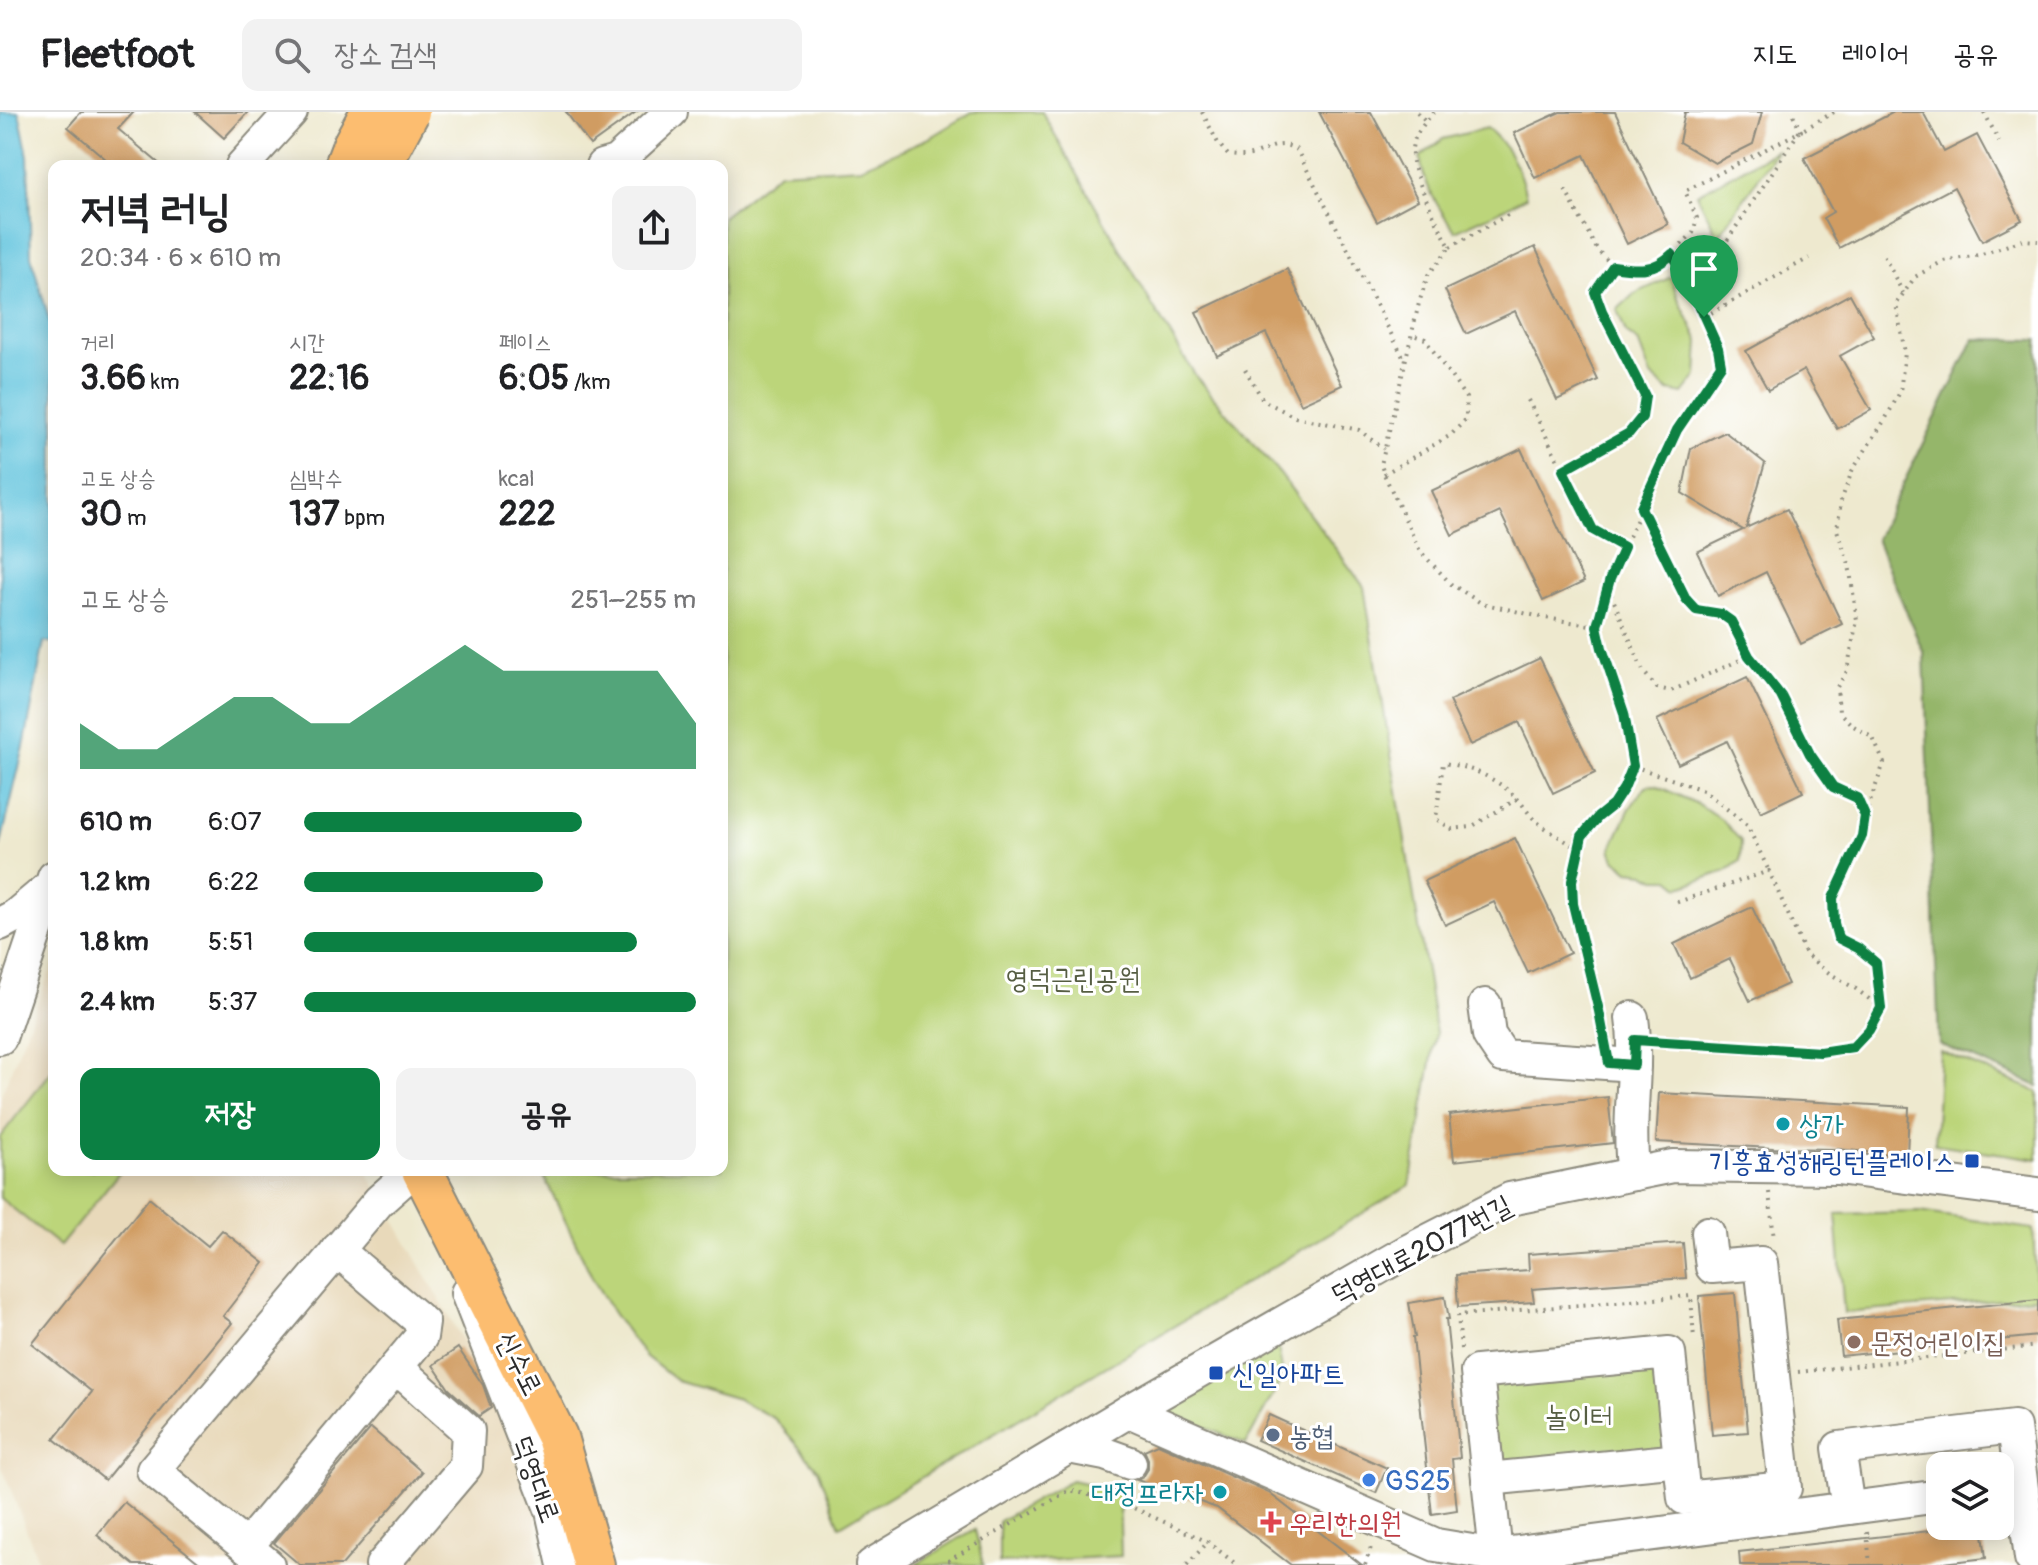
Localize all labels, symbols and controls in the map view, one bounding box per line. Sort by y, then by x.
search box [242,19,802,91]
text: Fleetfoot [40,31,194,79]
icon: search [270,33,314,77]
text: 장소 검색 [334,36,437,73]
text: 지도 [1752,37,1797,72]
text: 레이어 [1841,37,1909,72]
text: 공유 [1953,37,1998,72]
text: 저녁 러닝 [80,184,231,239]
button: share [612,186,696,270]
pin [1670,235,1738,317]
text: 20:34 · 6 × 610 m [80,242,281,274]
icon: arrive [1682,247,1726,291]
text: 거리 [80,329,115,357]
text: 시간 [289,329,325,357]
text: 페이스 [499,329,552,357]
text: 3.66 [80,357,146,400]
text: 22:16 [289,357,370,400]
text: 6:05 [499,357,569,400]
text: km [146,368,179,396]
text: /km [569,368,611,396]
text: 고도 상승 [80,465,156,493]
text: 심박수 [289,465,342,493]
text: kcal [499,465,534,493]
text: 30 [80,493,122,536]
text: 137 [289,493,340,536]
text: 222 [499,493,556,536]
text: m [122,504,147,532]
text: bpm [340,504,385,532]
text: 고도 상승 [80,584,169,616]
text: 251–255 m [570,584,696,616]
text: 610 m [80,806,152,838]
text: 6:07 [208,806,262,838]
text: 1.2 km [80,866,150,898]
text: 6:22 [208,866,259,898]
text: 1.8 km [80,926,149,958]
text: 5:51 [208,926,253,958]
park label: 영덕근린공원 [1005,962,1141,997]
text: 2.4 km [80,986,155,1018]
text: 5:37 [208,986,257,1018]
button: 저장 [80,1068,380,1160]
button: 공유 [396,1068,696,1160]
place label: 상가 [1799,1108,1844,1143]
marker: 상가 [1774,1115,1792,1133]
place label: 기흥효성해링턴플레이스 [1708,1145,1956,1180]
marker: 기흥효성해링턴플레이스 [1963,1152,1981,1170]
street label: 덕영대로2077번길 [1325,1188,1518,1313]
street label: 신수로 [488,1326,550,1402]
place label: 문정어린이집 [1870,1326,2005,1361]
marker: 문정어린이집 [1845,1333,1863,1351]
place label: 신일아파트 [1232,1357,1345,1392]
marker: 신일아파트 [1207,1364,1225,1382]
park label: 놀이터 [1545,1400,1613,1435]
place label: 농협 [1289,1419,1334,1454]
marker: 농협 [1264,1426,1282,1444]
street label: 덕영대로 [504,1431,567,1528]
map controls [1926,1452,2014,1540]
button: layers [1926,1452,2014,1540]
place label: GS25 [1385,1464,1451,1499]
marker: GS25 [1360,1471,1378,1489]
place label: 대정프라자 [1091,1476,1204,1511]
marker: 대정프라자 [1211,1483,1229,1501]
place label: 우리한의원 [1289,1506,1402,1541]
marker: 우리한의원 [1260,1511,1282,1533]

